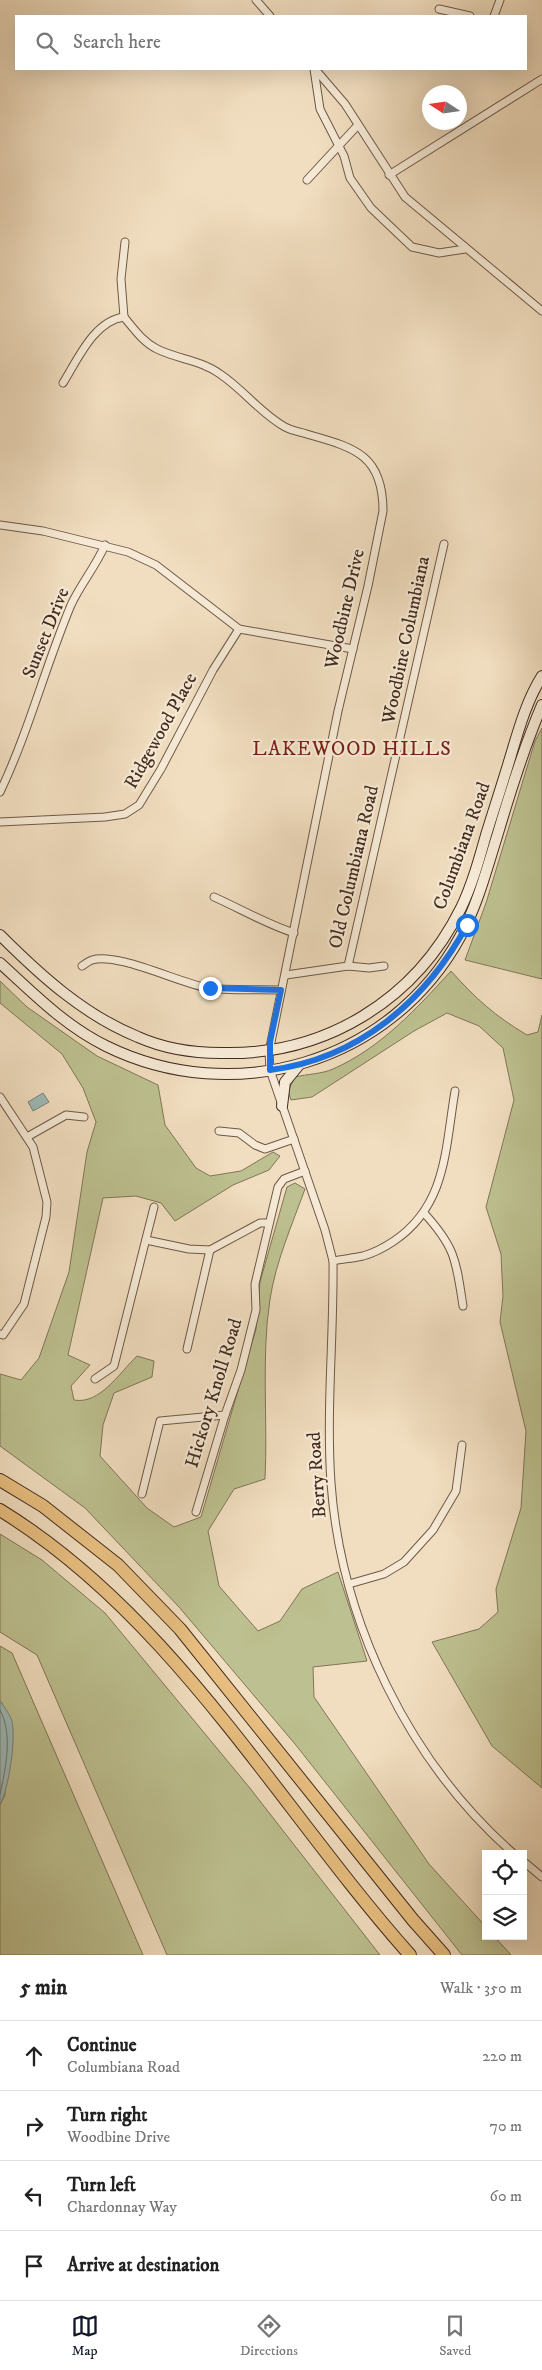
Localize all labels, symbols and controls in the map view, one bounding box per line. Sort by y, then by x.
search box [15,15,527,70]
icon: search [33,29,61,57]
text: Search here [73,31,161,54]
north arrow [422,85,467,130]
street label: Woodbine Drive [320,547,370,672]
street label: Woodbine Columbiana [377,554,435,727]
street label: Sunset Drive [17,584,75,682]
street label: Ridgewood Place [120,669,202,793]
district label: LAKEWOOD HILLS [252,737,452,762]
street label: Columbiana Road [428,779,496,913]
street label: Old Columbiana Road [324,783,384,951]
route start [456,914,479,937]
route end [199,977,222,1000]
street label: Hickory Knoll Road [180,1315,248,1470]
street label: Berry Road [302,1431,331,1519]
map controls [482,1850,527,1940]
button: locate [482,1850,527,1895]
button: layers [482,1895,527,1940]
text: 5 min [20,1975,67,2001]
text: Walk · 350 m [440,1978,522,1998]
text: Continue [67,2034,137,2057]
icon: ahead [20,2042,48,2070]
text: 220 m [482,2046,522,2066]
text: Columbiana Road [67,2057,180,2077]
text: Turn right [67,2104,147,2127]
icon: right [20,2112,48,2140]
text: 70 m [490,2116,522,2136]
text: Woodbine Drive [67,2127,170,2147]
text: Turn left [67,2174,136,2197]
icon: left [20,2182,48,2210]
text: 60 m [490,2186,522,2206]
text: Chardonnay Way [67,2197,177,2217]
icon: arrive [20,2252,48,2280]
text: Arrive at destination [67,2254,219,2277]
tab: Map [71,2312,99,2360]
tab: Directions [240,2312,298,2360]
tab: Saved [439,2312,471,2360]

